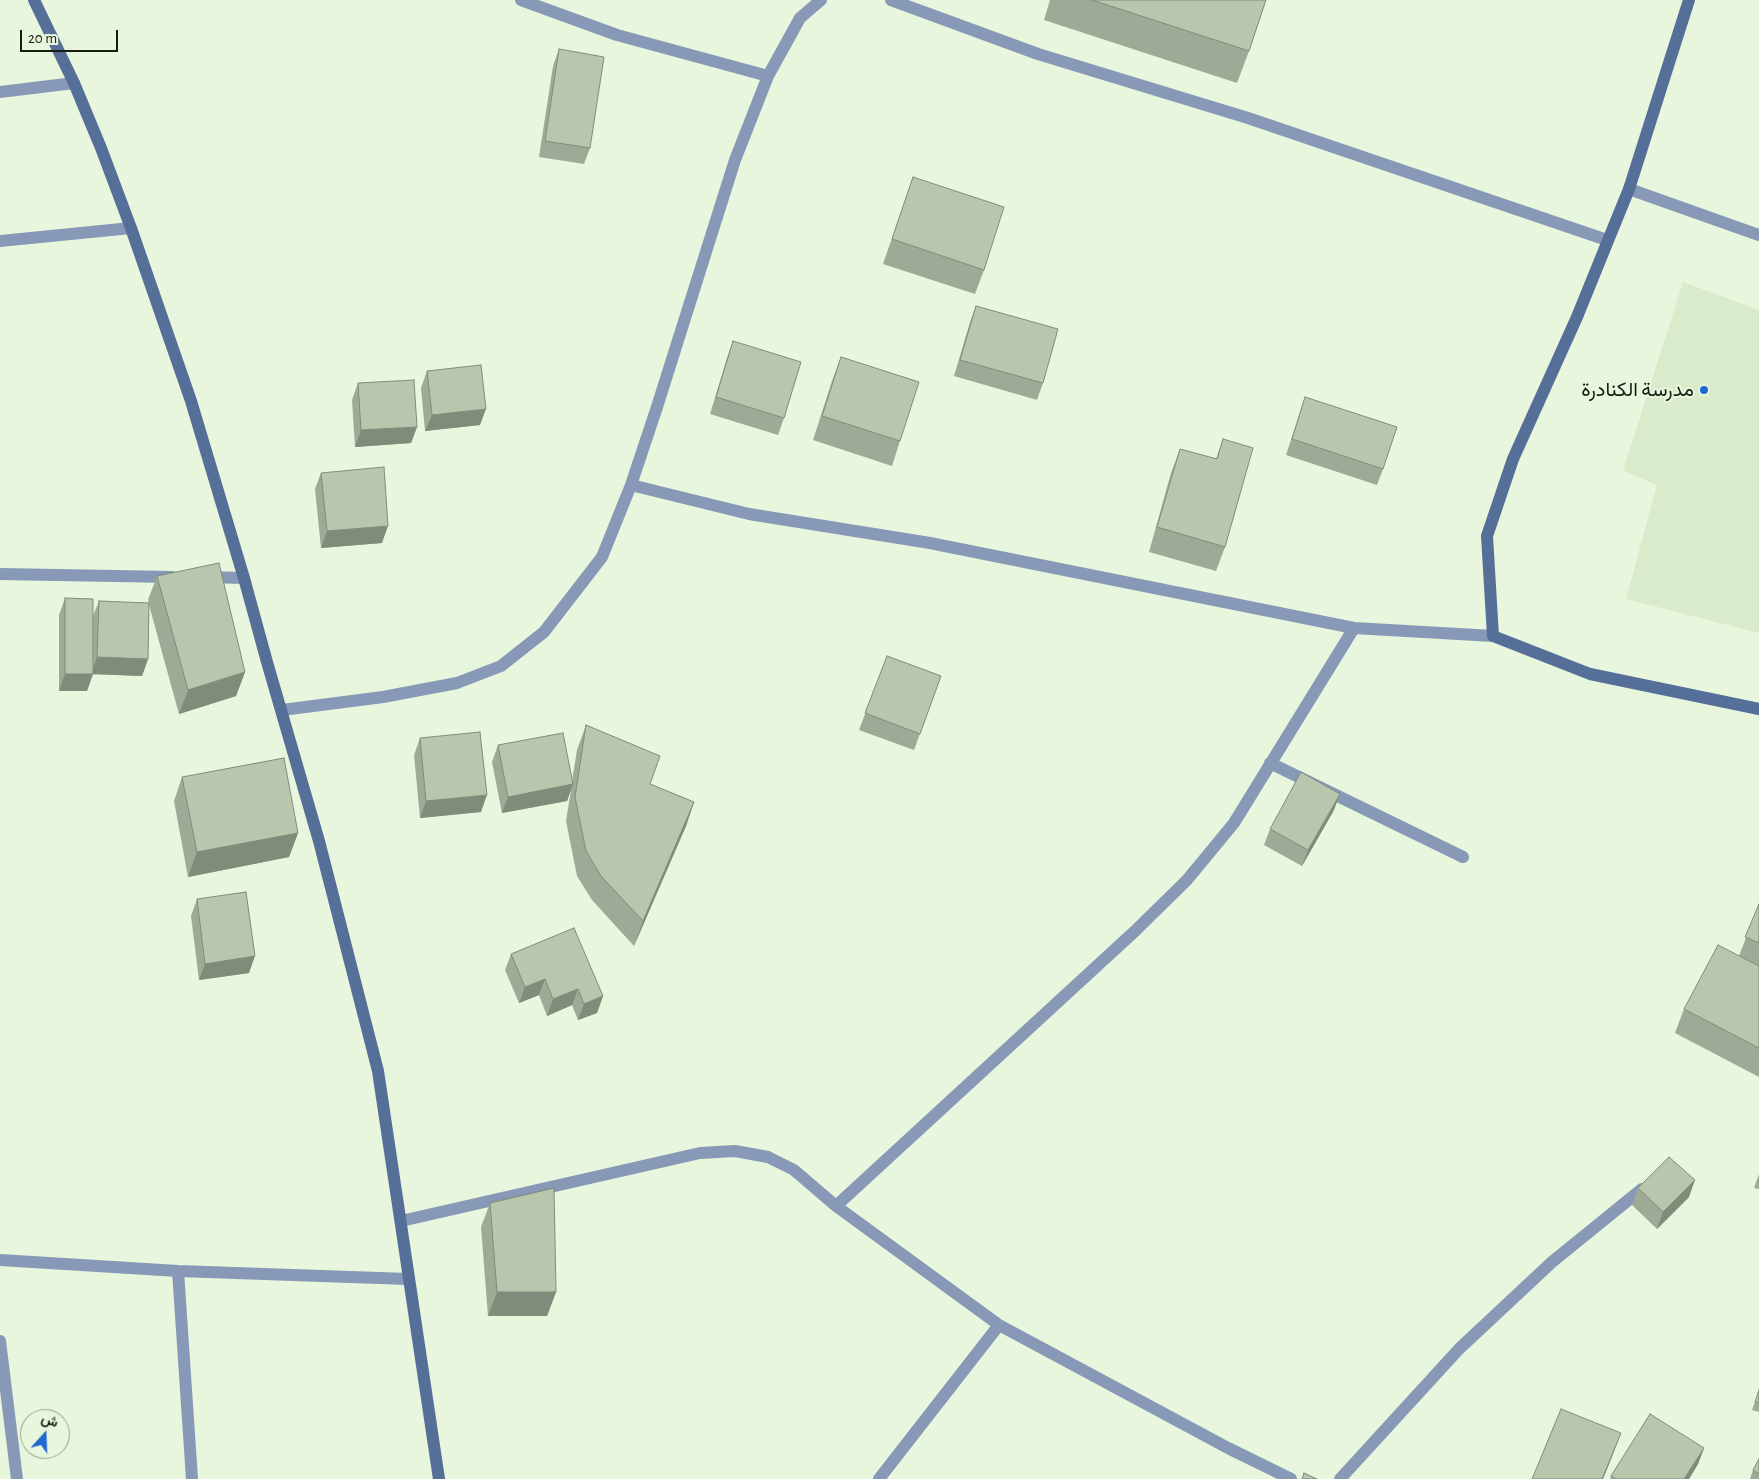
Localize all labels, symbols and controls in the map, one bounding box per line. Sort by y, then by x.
scale bar [22,20,120,52]
text: 20 m [28,31,57,46]
place label: مدرسة الكنادرة [1581,378,1694,402]
marker: مدرسة الكنادرة [1698,384,1710,396]
north arrow [20,1409,70,1459]
text: ش [39,1411,60,1430]

